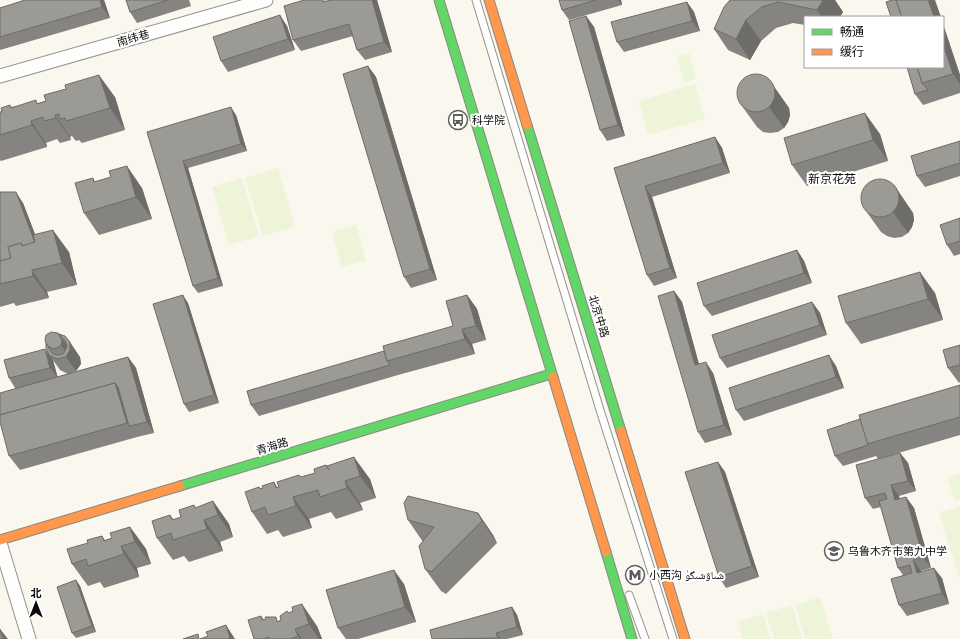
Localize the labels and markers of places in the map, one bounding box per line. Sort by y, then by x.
bus stop icon: 科学院 [447,109,469,131]
place label: 科学院 [472,113,505,127]
school or university icon: 乌鲁木齐市第九中学 [823,540,845,562]
place label: 乌鲁木齐市第九中学 [848,544,947,558]
metro station icon: 小西沟 شىاۋشىگۈ [624,564,646,586]
place label: 小西沟 شىاۋشىگۈ [649,568,724,582]

